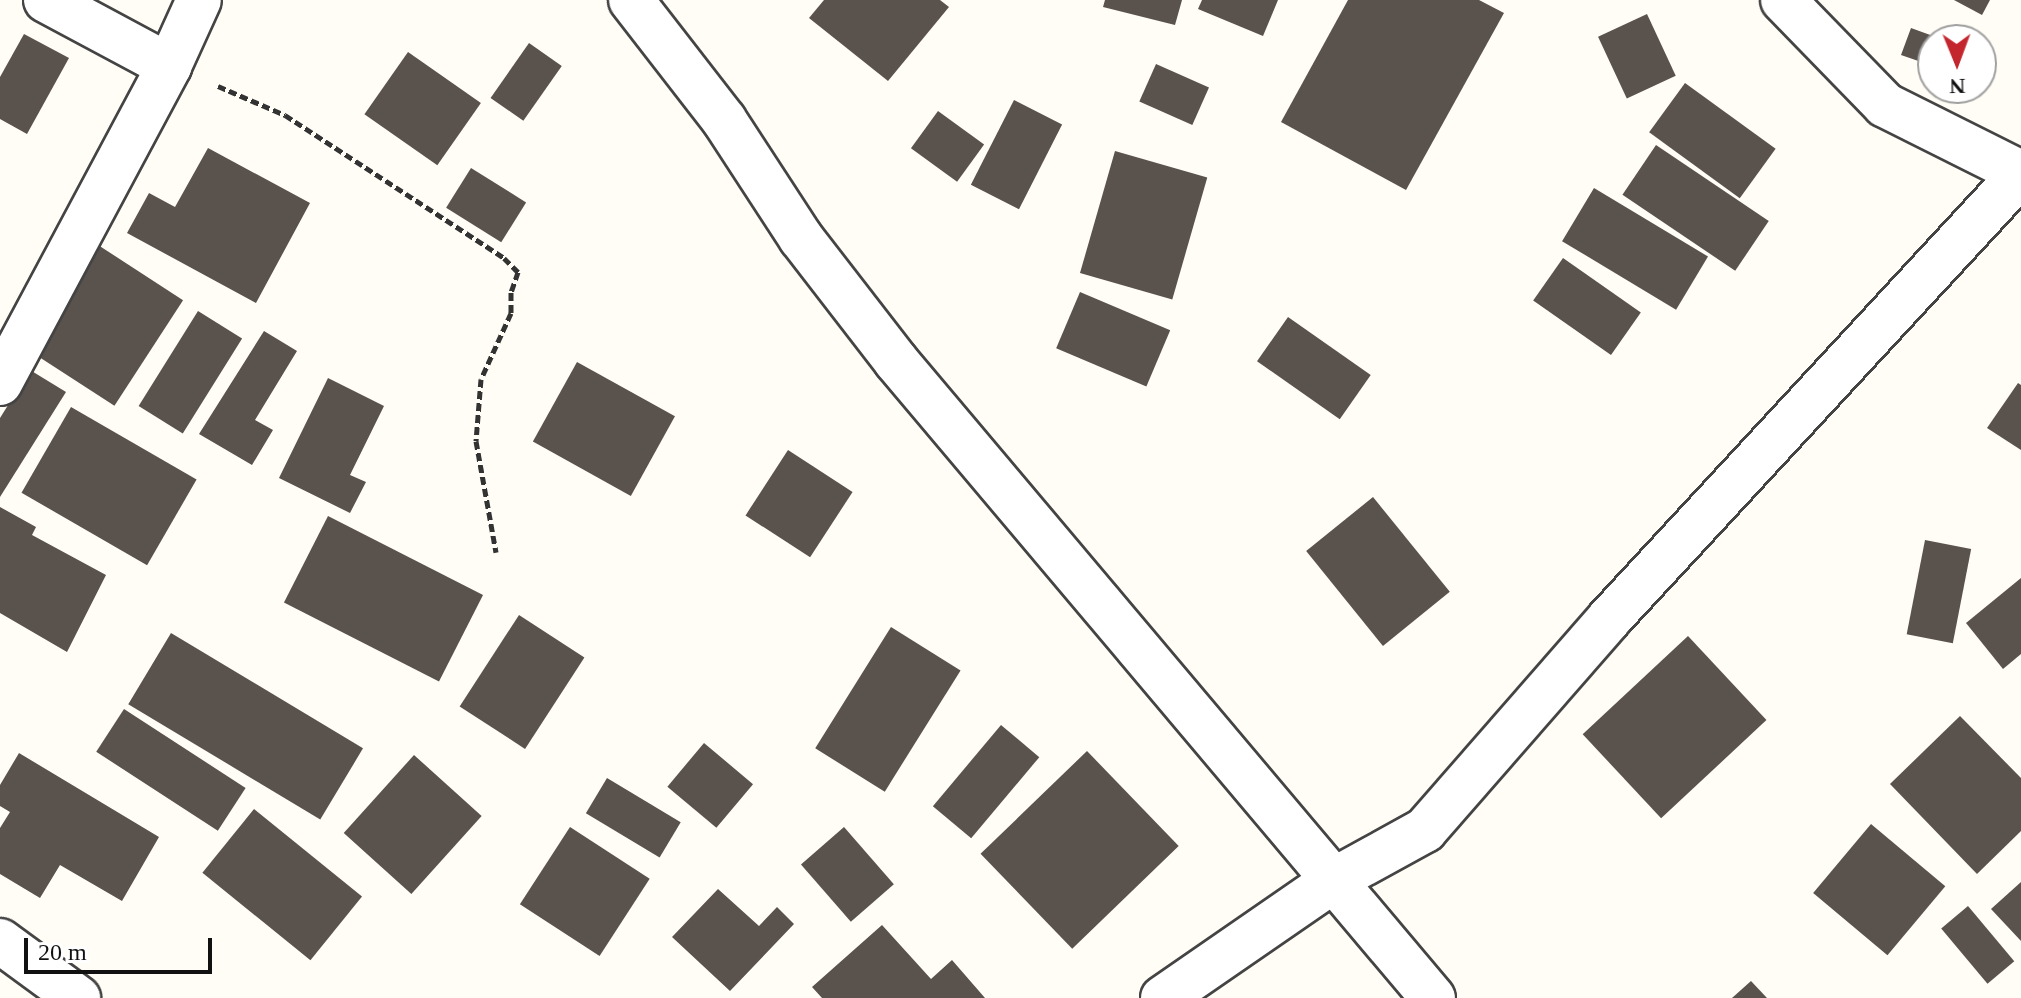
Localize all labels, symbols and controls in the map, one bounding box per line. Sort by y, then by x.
north arrow [1917,24,1997,104]
text: N [1949,74,1966,99]
scale bar [28,922,216,972]
text: 20 m [38,939,87,965]

